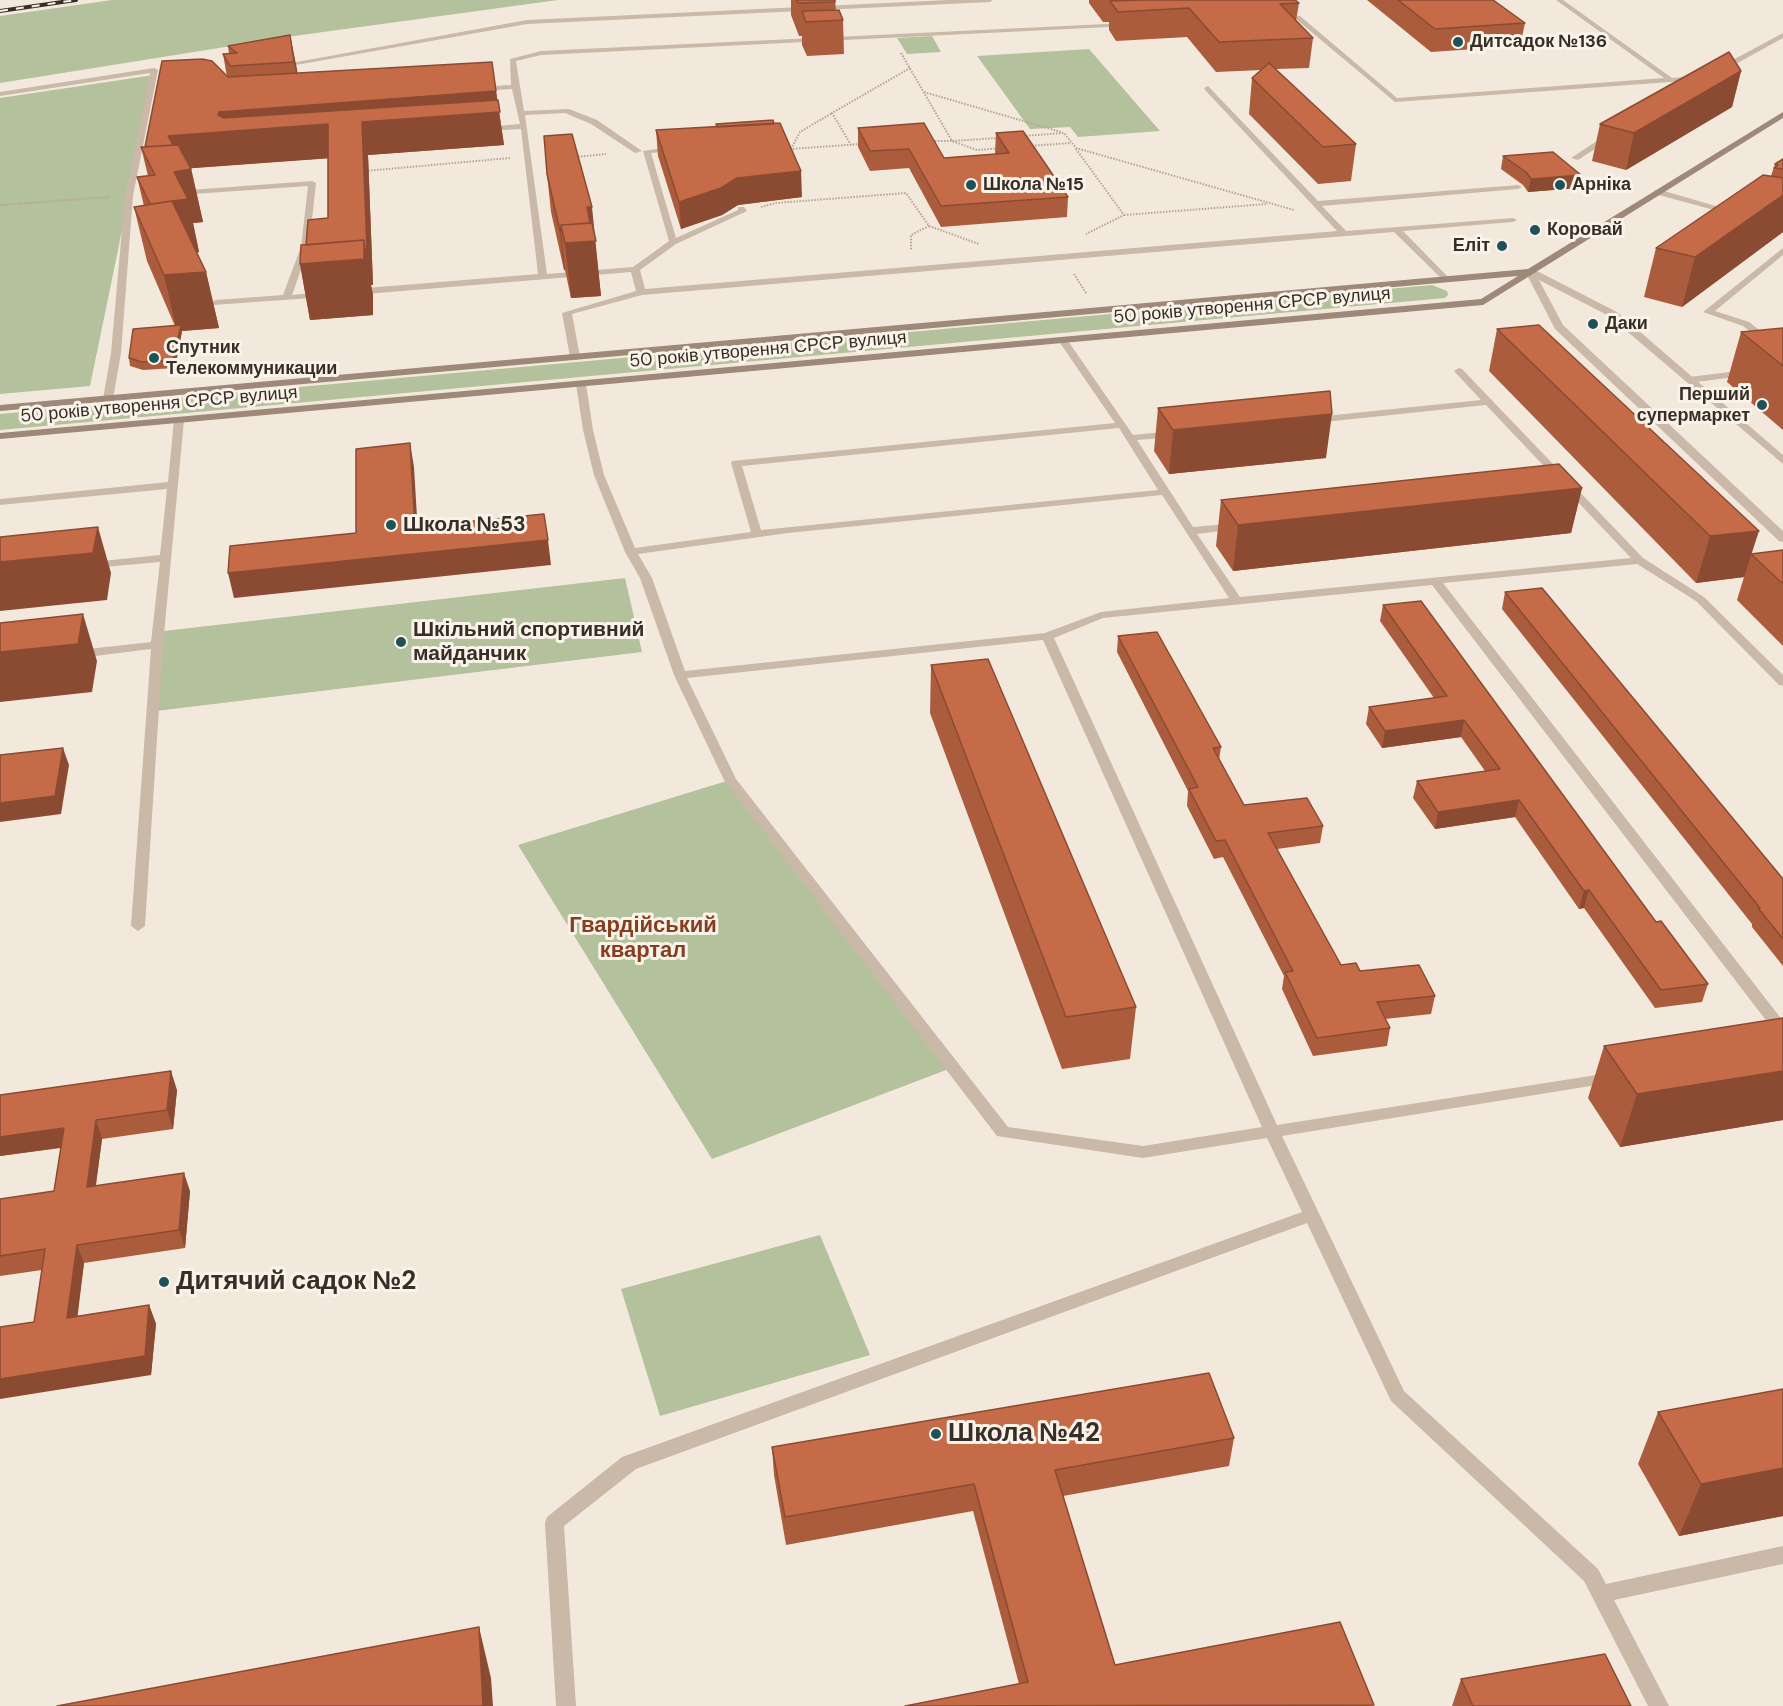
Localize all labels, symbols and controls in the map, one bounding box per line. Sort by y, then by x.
place label: Дитсадок №136 [1470,31,1607,53]
marker: Дитсадок №136 [1451,35,1465,49]
place label: Школа №15 [983,174,1084,196]
place label: Арніка [1572,174,1631,196]
marker: Школа №15 [964,178,978,192]
marker: Арніка [1553,178,1567,192]
place label: Коровай [1547,219,1623,241]
marker: Коровай [1528,223,1542,237]
place label: Еліт [1453,235,1490,257]
marker: Еліт [1495,239,1509,253]
street label: 50 років утворення СРСР вулиця [1112,283,1392,329]
place label: Даки [1605,313,1648,335]
marker: Даки [1586,317,1600,331]
street label: 50 років утворення СРСР вулиця [628,327,908,373]
place label: Спутник Телекоммуникации [166,337,337,380]
marker: Спутник Телекоммуникации [147,351,161,365]
street label: 50 років утворення СРСР вулиця [19,382,299,428]
place label: Перший супермаркет [1637,384,1750,426]
marker: Перший супермаркет [1755,398,1769,412]
place label: Школа №53 [403,512,526,538]
marker: Школа №53 [384,518,398,532]
place label: Шкільний спортивний майданчик [413,617,644,667]
marker: Шкільний спортивний майданчик [394,635,408,649]
district label: Гвардійський квартал [569,913,717,964]
place label: Дитячий садок №2 [176,1266,416,1298]
marker: Дитячий садок №2 [157,1275,171,1289]
place label: Школа №42 [948,1418,1100,1450]
marker: Школа №42 [929,1427,943,1441]

